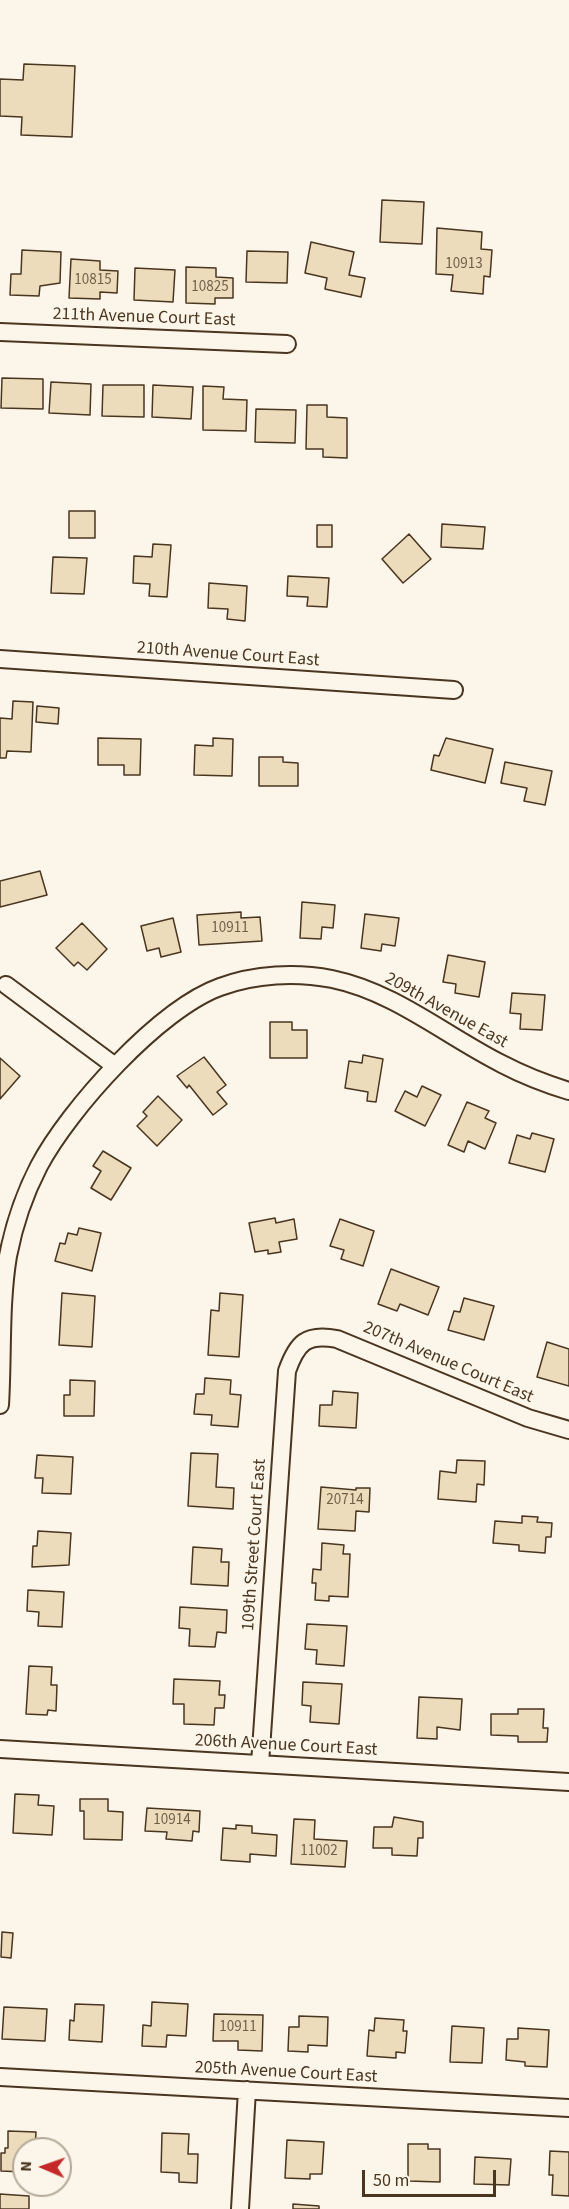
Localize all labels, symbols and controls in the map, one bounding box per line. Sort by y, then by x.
house number: 10913 [445,256,483,274]
house number: 10815 [74,272,112,290]
house number: 10825 [191,279,229,297]
street label: 211th Avenue Court East [52,304,236,332]
street label: 210th Avenue Court East [136,638,320,672]
house number: 10911 [211,920,249,938]
street label: 209th Avenue East [381,968,511,1054]
street label: 207th Avenue Court East [360,1317,536,1409]
street label: 109th Street Court East [238,1458,272,1632]
house number: 20714 [326,1492,364,1510]
street label: 206th Avenue Court East [194,1730,378,1762]
house number: 10914 [153,1812,191,1830]
house number: 11002 [300,1843,338,1861]
house number: 10911 [219,2019,257,2037]
street label: 205th Avenue Court East [194,2057,378,2089]
north arrow [12,2137,72,2197]
scale bar [365,2158,498,2196]
text: N [15,2161,37,2172]
text: 50 m [373,2168,409,2193]

